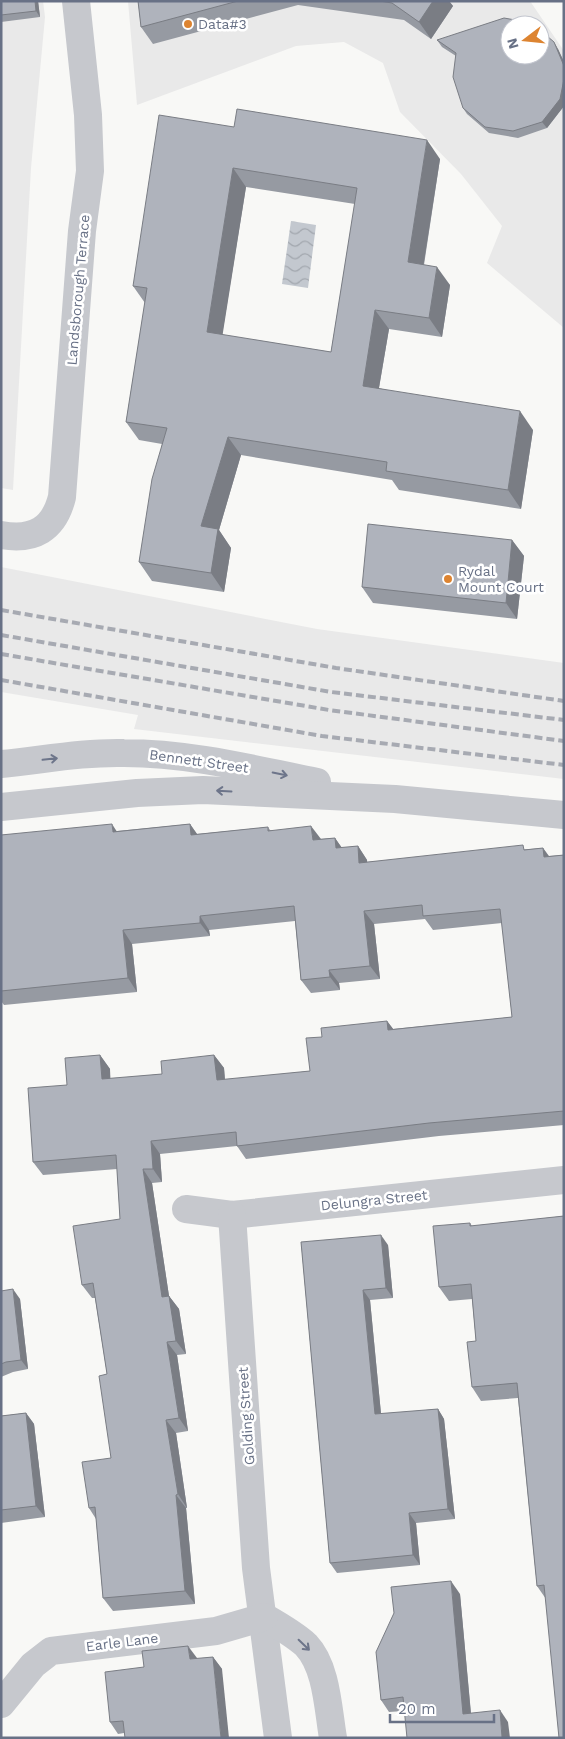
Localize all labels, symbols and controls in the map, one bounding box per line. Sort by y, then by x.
north arrow [500,15,550,65]
place label: Data#3 [198,16,247,32]
marker: Data#3 [182,18,194,30]
text: N [503,36,522,51]
street label: Landsborough Terrace [63,214,93,366]
place label: Rydal Mount Court [458,563,544,595]
marker: Rydal Mount Court [442,573,454,585]
street label: Bennett Street [148,746,250,776]
one-way arrow [41,754,57,764]
one-way arrow [272,770,288,780]
one-way arrow [216,787,232,796]
street label: Delungra Street [320,1186,428,1214]
street label: Golding Street [235,1366,257,1466]
street label: Earle Lane [85,1630,159,1654]
one-way arrow [298,1639,310,1651]
scale bar [390,1692,494,1724]
text: 20 m [398,1700,436,1718]

